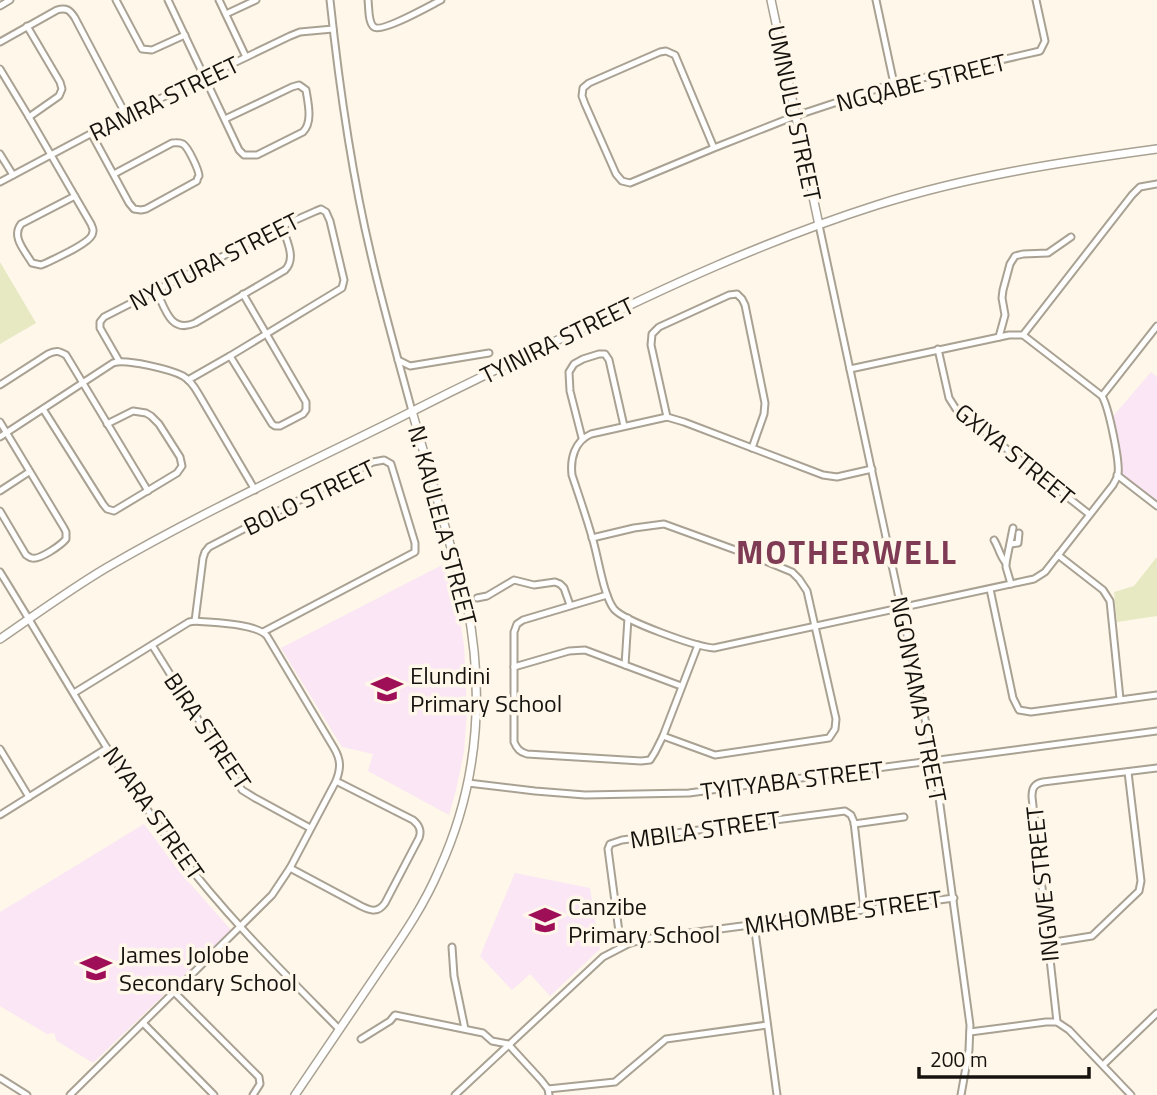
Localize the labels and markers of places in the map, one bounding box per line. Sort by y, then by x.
place label: Elundini Primary School [410,657,562,721]
school or university icon: Elundini Primary School [370,672,404,706]
place label: Canzibe Primary School [568,888,720,952]
school or university icon: Canzibe Primary School [528,903,562,937]
place label: James Jolobe Secondary School [119,936,297,1000]
school or university icon: James Jolobe Secondary School [79,951,113,985]

